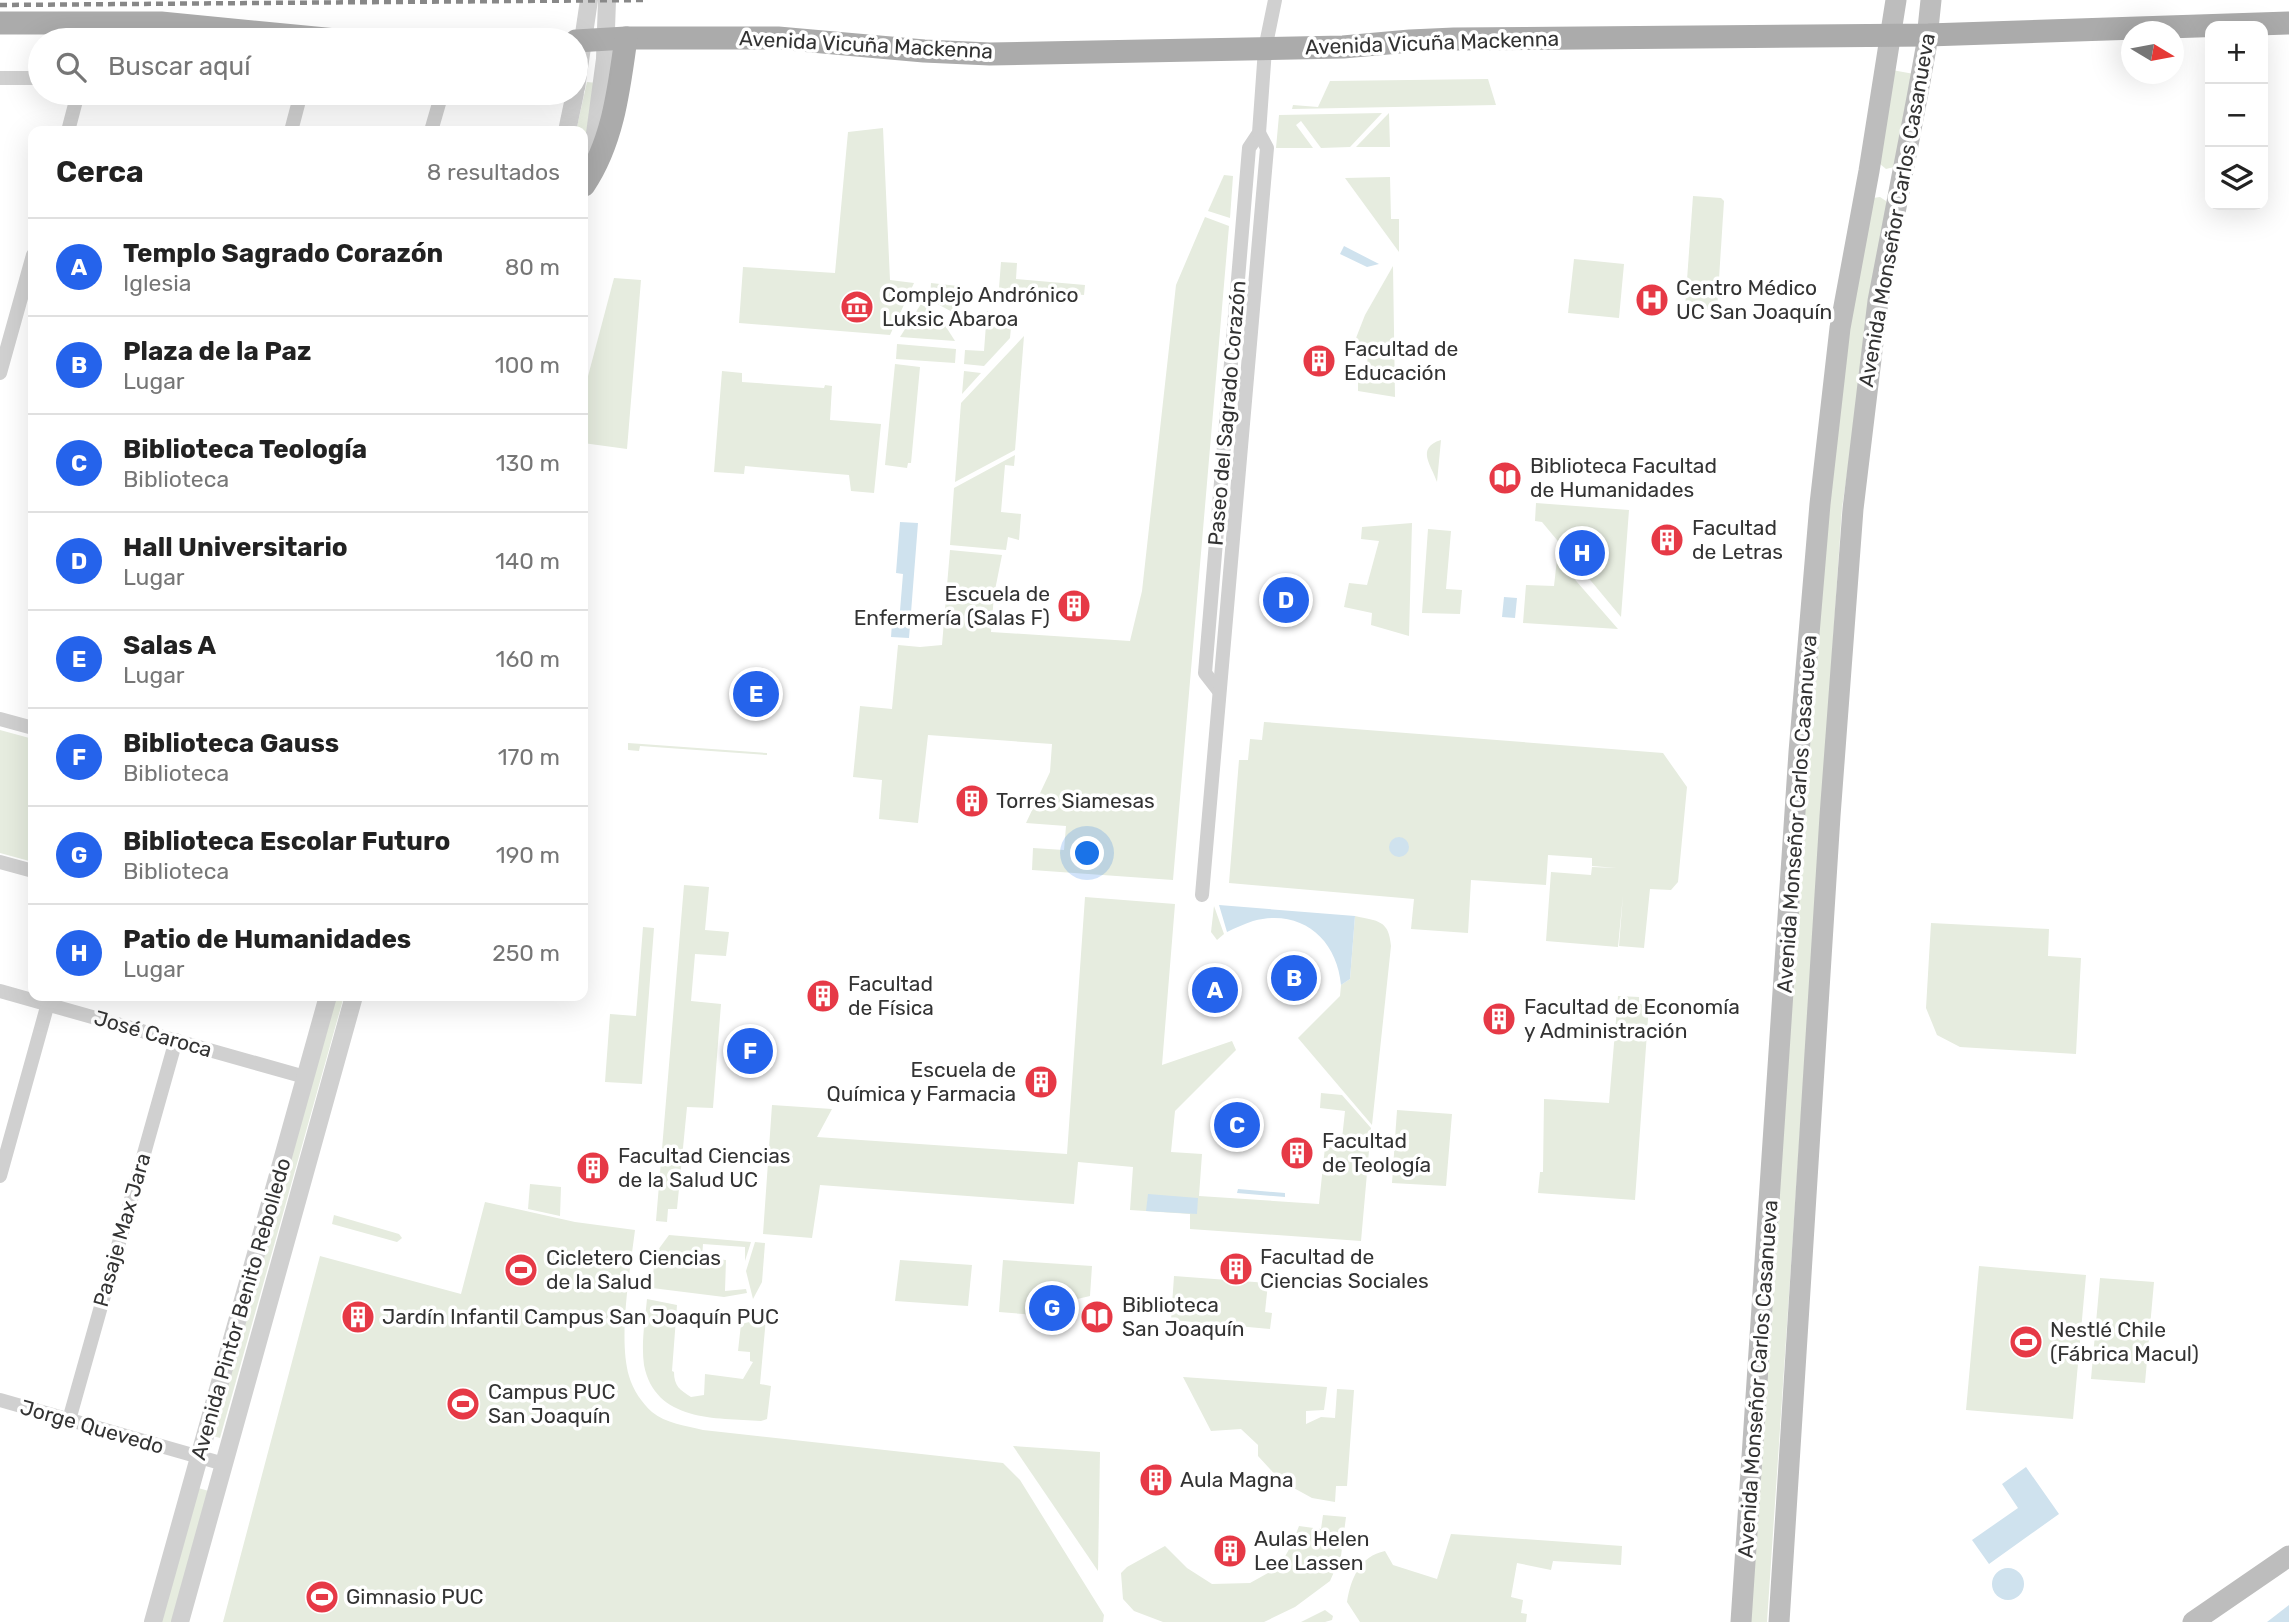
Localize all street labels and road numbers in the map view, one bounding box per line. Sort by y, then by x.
street label: Avenida Vicuña Mackenna [738,25,994,64]
street label: Avenida Vicuña Mackenna [1304,26,1560,59]
street label: Avenida Monseñor Carlos Casanueva [1853,31,1940,389]
street label: Paseo del Sagrado Corazón [1202,279,1251,547]
street label: Avenida Monseñor Carlos Casanueva [1772,634,1821,994]
street label: José Caroca [91,1005,215,1062]
street label: Pasaje Max Jara [88,1150,155,1310]
street label: Avenida Pintor Benito Rebolledo [185,1155,296,1463]
street label: Avenida Monseñor Carlos Casanueva [1733,1199,1782,1559]
street label: Jorge Quevedo [17,1394,167,1459]

